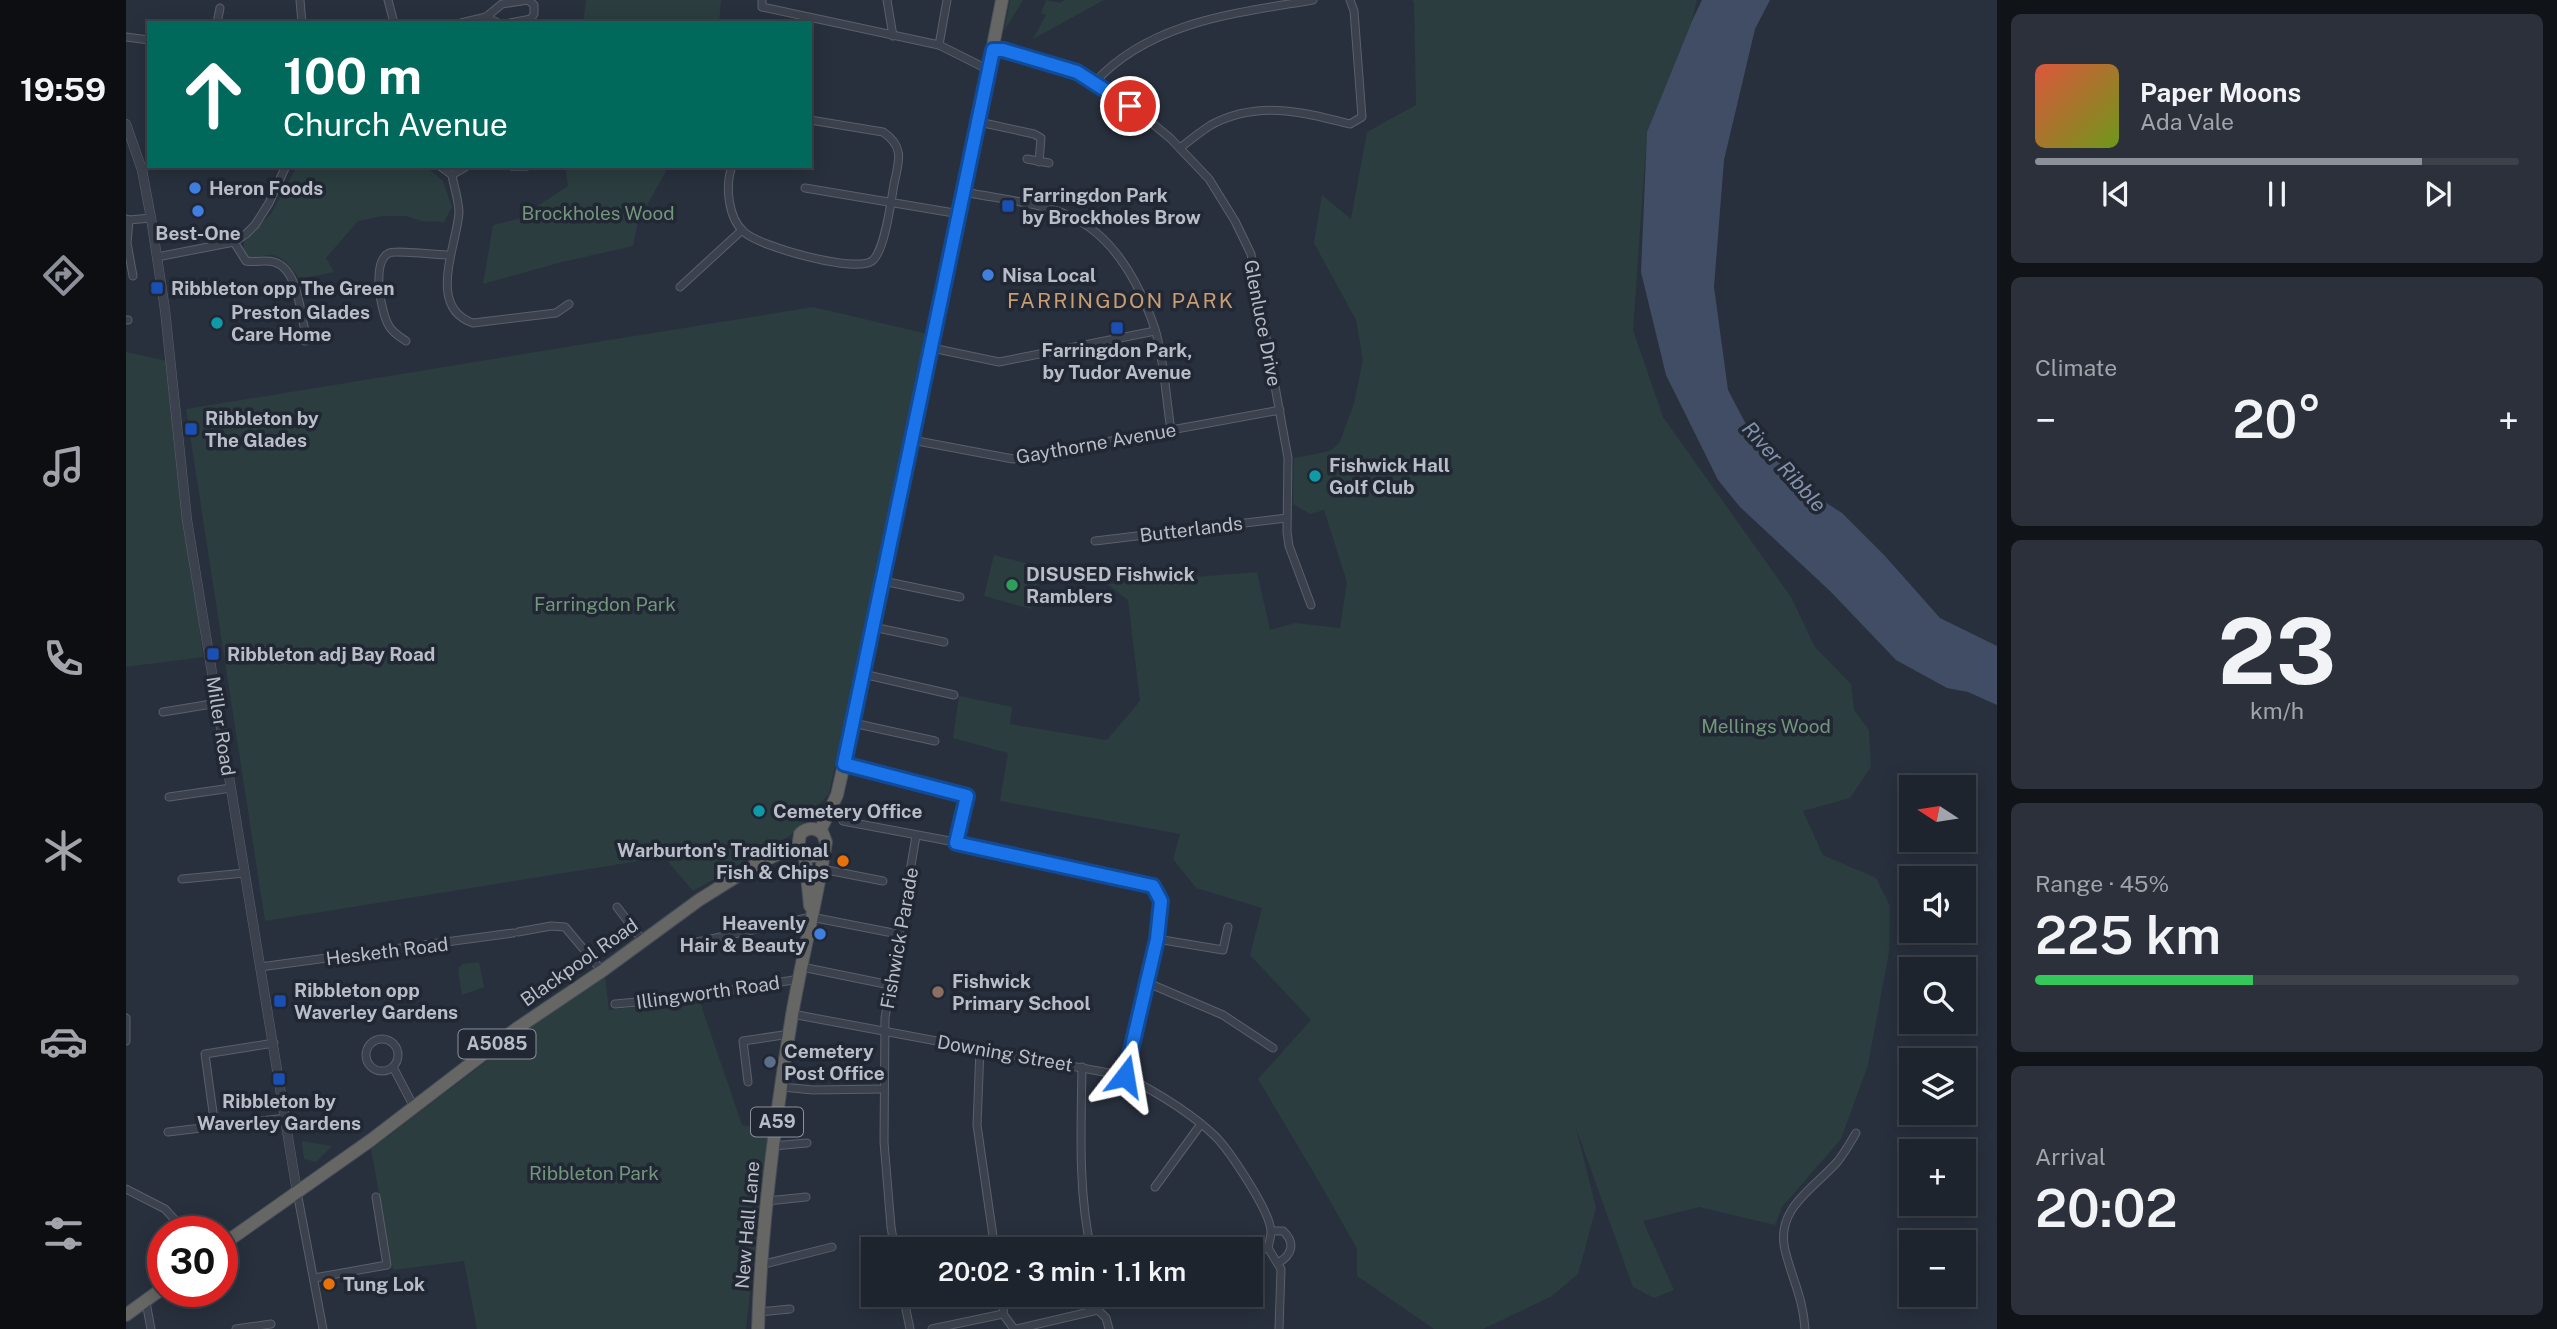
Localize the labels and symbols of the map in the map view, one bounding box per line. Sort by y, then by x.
pin [1100,76,1160,136]
place label: Heron Foods [209,177,323,199]
marker: Heron Foods [187,180,203,196]
place label: Farringdon Park by Brockholes Brow [1022,184,1201,228]
marker: Farringdon Park by Brockholes Brow [1000,198,1016,214]
park label: Brockholes Wood [521,202,675,224]
marker: Best-One [190,203,206,219]
place label: Best-One [155,222,241,244]
street label: Glenluce Drive [1240,258,1286,388]
place label: Nisa Local [1002,264,1096,286]
marker: Nisa Local [980,267,996,283]
place label: Ribbleton opp The Green [171,277,394,299]
marker: Ribbleton opp The Green [149,280,165,296]
district label: FARRINGDON PARK [1007,288,1235,313]
place label: Preston Glades Care Home [231,301,370,345]
marker: Preston Glades Care Home [209,315,225,331]
marker: Farringdon Park, by Tudor Avenue [1109,320,1125,336]
place label: Farringdon Park, by Tudor Avenue [1041,339,1193,383]
place label: Ribbleton by The Glades [205,407,319,451]
water label: River Ribble [1737,416,1832,517]
street label: Gaythorne Avenue [1014,418,1178,468]
marker: Ribbleton by The Glades [183,421,199,437]
place label: Fishwick Hall Golf Club [1329,454,1450,498]
marker: Fishwick Hall Golf Club [1307,468,1323,484]
street label: Butterlands [1138,512,1244,546]
place label: DISUSED Fishwick Ramblers [1026,563,1195,607]
marker: DISUSED Fishwick Ramblers [1004,577,1020,593]
park label: Farringdon Park [534,593,676,615]
place label: Ribbleton adj Bay Road [227,643,435,665]
marker: Ribbleton adj Bay Road [205,646,221,662]
street label: Miller Road [202,675,240,777]
park label: Mellings Wood [1701,715,1831,737]
north arrow [1899,775,1976,852]
place label: Cemetery Office [773,800,922,822]
marker: Cemetery Office [751,803,767,819]
place label: Warburton's Traditional Fish & Chips [617,839,829,883]
marker: Warburton's Traditional Fish & Chips [835,853,851,869]
street label: Fishwick Parade [876,865,922,1011]
place label: Heavenly Hair & Beauty [680,912,806,956]
street label: Blackpool Road [516,913,642,1011]
marker: Heavenly Hair & Beauty [812,926,828,942]
street label: Hesketh Road [324,933,450,969]
place label: Fishwick Primary School [952,970,1091,1014]
street label: Illingworth Road [635,971,781,1013]
place label: Ribbleton opp Waverley Gardens [294,979,458,1023]
marker: Fishwick Primary School [930,984,946,1000]
marker: Ribbleton opp Waverley Gardens [272,993,288,1009]
road number: A5085 [458,1030,536,1058]
street label: Downing Street [935,1030,1075,1076]
position arrow [1088,1039,1162,1113]
place label: Cemetery Post Office [784,1040,885,1084]
marker: Cemetery Post Office [762,1054,778,1070]
marker: Ribbleton by Waverley Gardens [271,1071,287,1087]
place label: Ribbleton by Waverley Gardens [197,1090,361,1134]
road number: A59 [751,1107,803,1136]
street label: New Hall Lane [730,1160,764,1290]
park label: Ribbleton Park [529,1162,659,1184]
speed limit sign: 30 [147,1216,238,1307]
place label: Tung Lok [343,1273,425,1295]
marker: Tung Lok [321,1276,337,1292]

